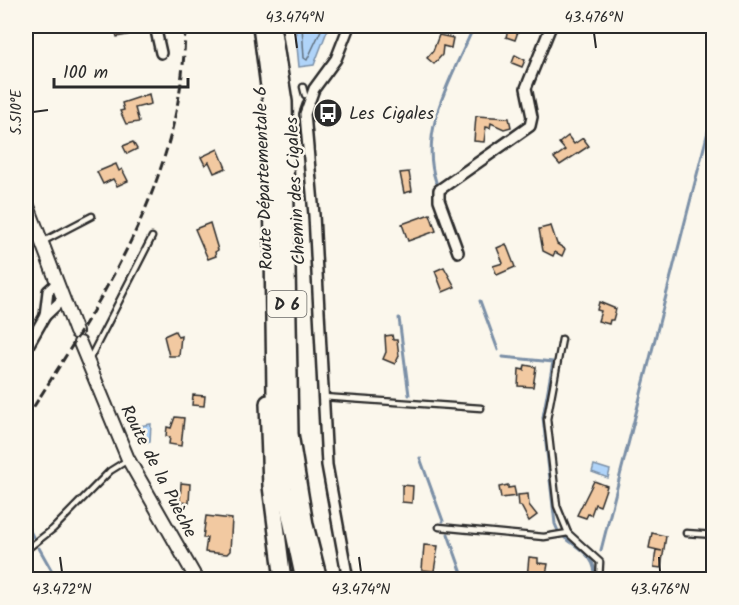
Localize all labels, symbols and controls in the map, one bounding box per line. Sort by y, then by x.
text: 43.474°N [265,6,325,30]
text: 43.476°N [564,6,624,30]
scale bar [54,51,188,89]
text: 100 m [63,59,108,88]
street label: Route Départementale 6 [247,85,282,271]
text: 5.510°E [5,88,29,135]
bus stop icon: Les Cigales [312,97,344,129]
place label: Les Cigales [349,100,434,129]
street label: Chemin des Cigales [278,116,315,266]
road number: D 6 [268,291,306,317]
street label: Route de la Puèche [112,400,204,543]
text: 43.472°N [32,578,92,602]
text: 43.474°N [331,578,391,602]
text: 43.476°N [630,578,690,602]

